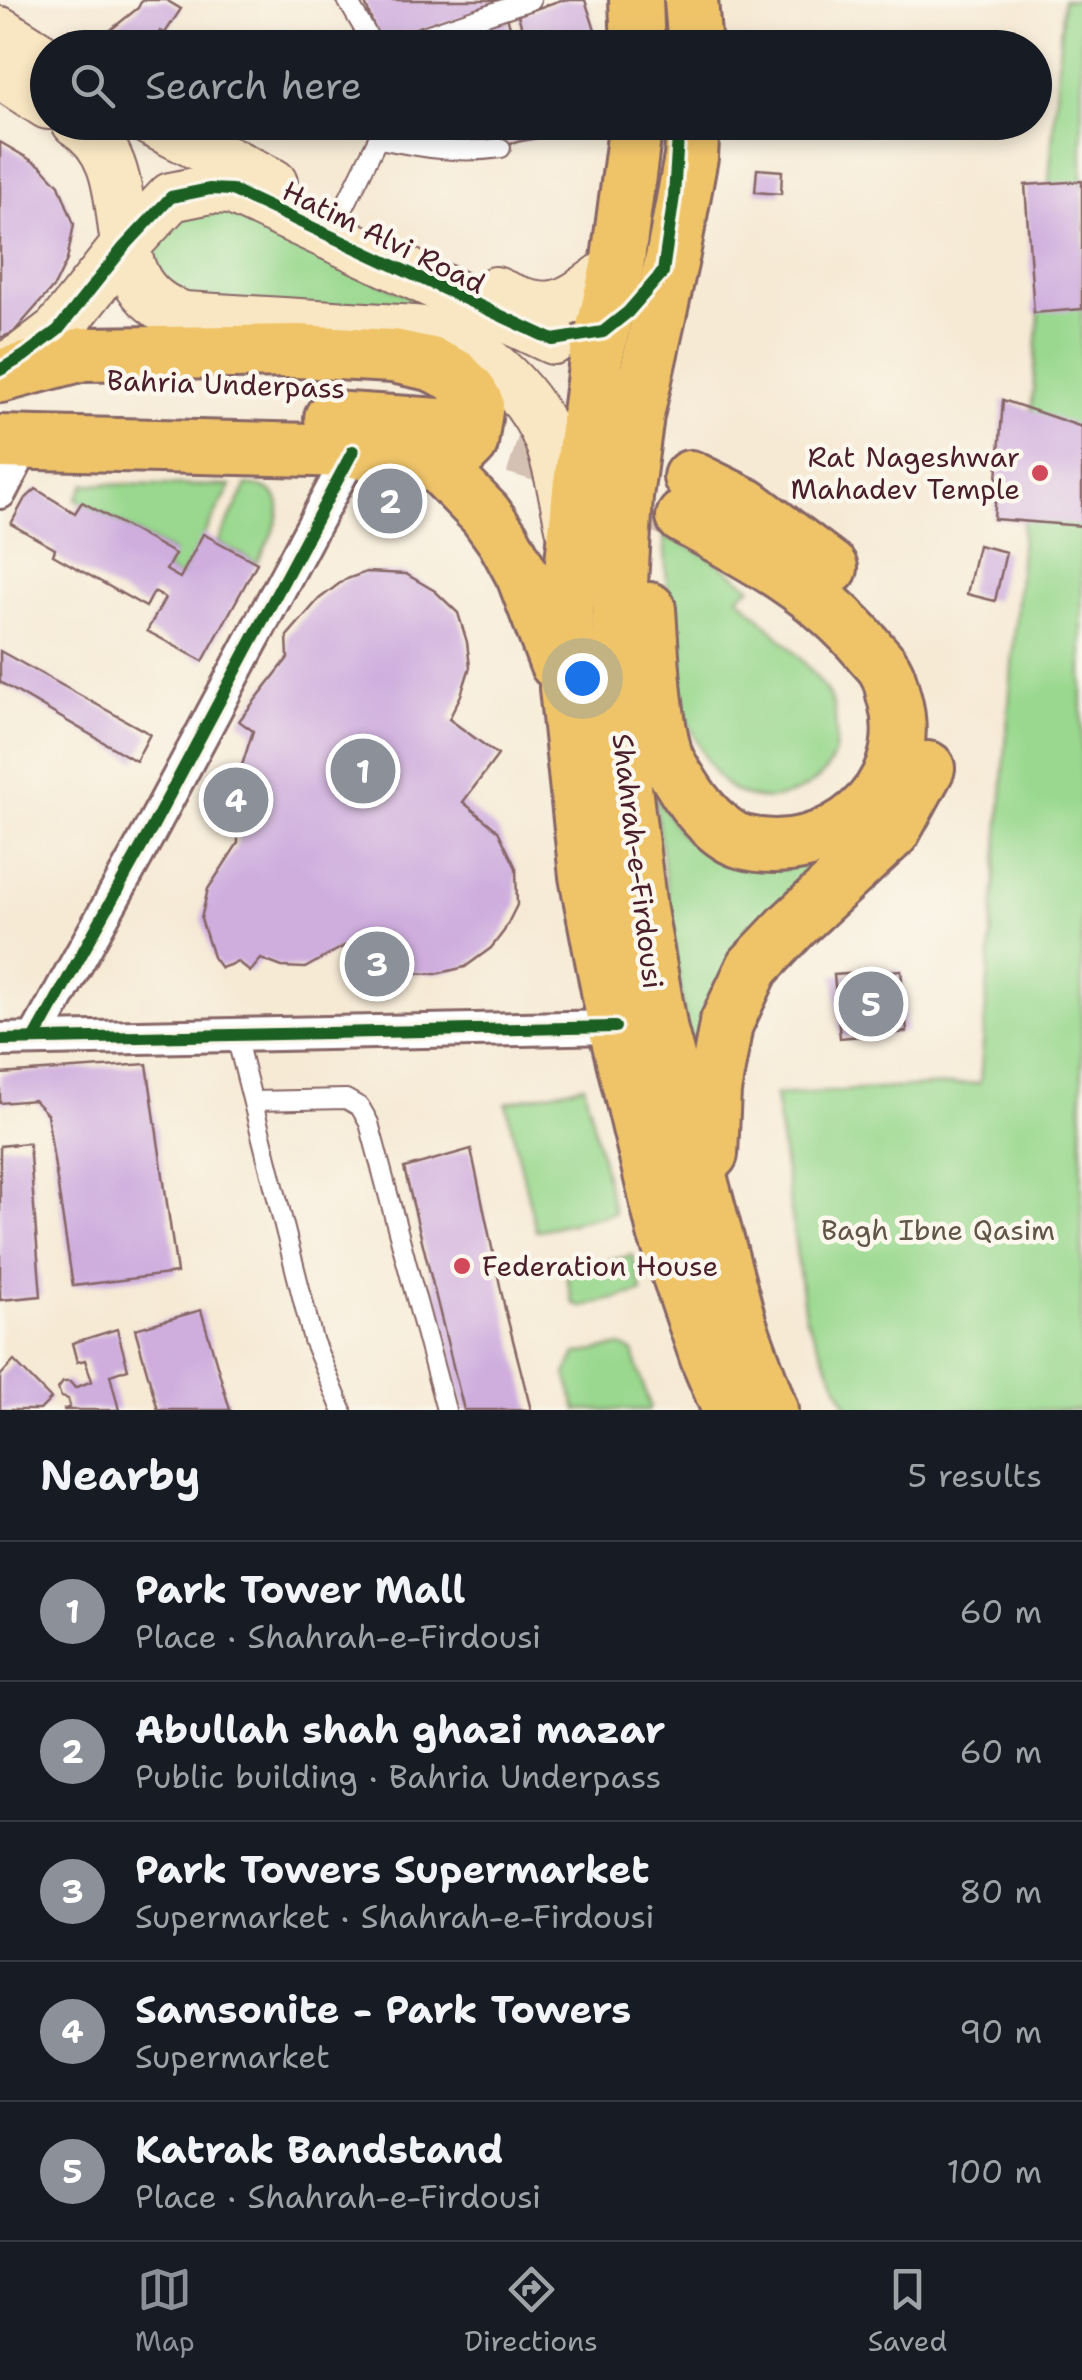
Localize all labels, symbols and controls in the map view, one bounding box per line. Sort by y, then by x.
search box [30,30,1052,140]
icon: search [65,58,120,113]
text: Search here [145,60,362,111]
street label: Hatim Alvi Road [276,171,492,303]
street label: Bahria Underpass [106,361,346,407]
place label: Rat Nageshwar Mahadev Temple [791,438,1020,508]
marker: Rat Nageshwar Mahadev Temple [1029,462,1051,484]
pin: 2 [358,464,422,538]
your location [557,653,608,704]
street label: Shahrah-e-Firdousi [603,731,673,991]
pin: 1 [330,734,396,808]
pin: 4 [204,762,268,838]
pin: 3 [344,926,410,1002]
pin: 5 [838,966,904,1042]
park label: Bagh Ibne Qasim [821,1211,1055,1249]
place label: Federation House [482,1247,718,1285]
marker: Federation House [451,1255,473,1277]
text: Nearby [40,1447,200,1503]
text: 5 results [907,1454,1042,1497]
text: Park Tower Mall [135,1564,466,1615]
text: 1 [65,1590,80,1633]
text: 60 m [960,1590,1042,1633]
text: Place · Shahrah-e-Firdousi [135,1615,541,1658]
text: Abullah shah ghazi mazar [135,1704,665,1755]
text: 2 [61,1730,84,1773]
text: 60 m [960,1730,1042,1773]
text: Public building · Bahria Underpass [135,1755,661,1798]
text: Park Towers Supermarket [135,1844,649,1895]
text: 3 [61,1870,84,1913]
text: 80 m [959,1870,1042,1913]
text: Supermarket · Shahrah-e-Firdousi [135,1895,655,1938]
text: Samsonite - Park Towers [135,1984,631,2035]
text: 4 [61,2010,84,2053]
text: 90 m [959,2010,1042,2053]
text: Supermarket [135,2035,330,2078]
text: Katrak Bandstand [135,2124,503,2175]
text: 5 [62,2150,83,2193]
text: 100 m [946,2150,1042,2193]
text: Place · Shahrah-e-Firdousi [135,2175,541,2218]
tab: Map [135,2262,195,2360]
tab: Directions [464,2262,598,2360]
tab: Saved [868,2262,947,2360]

